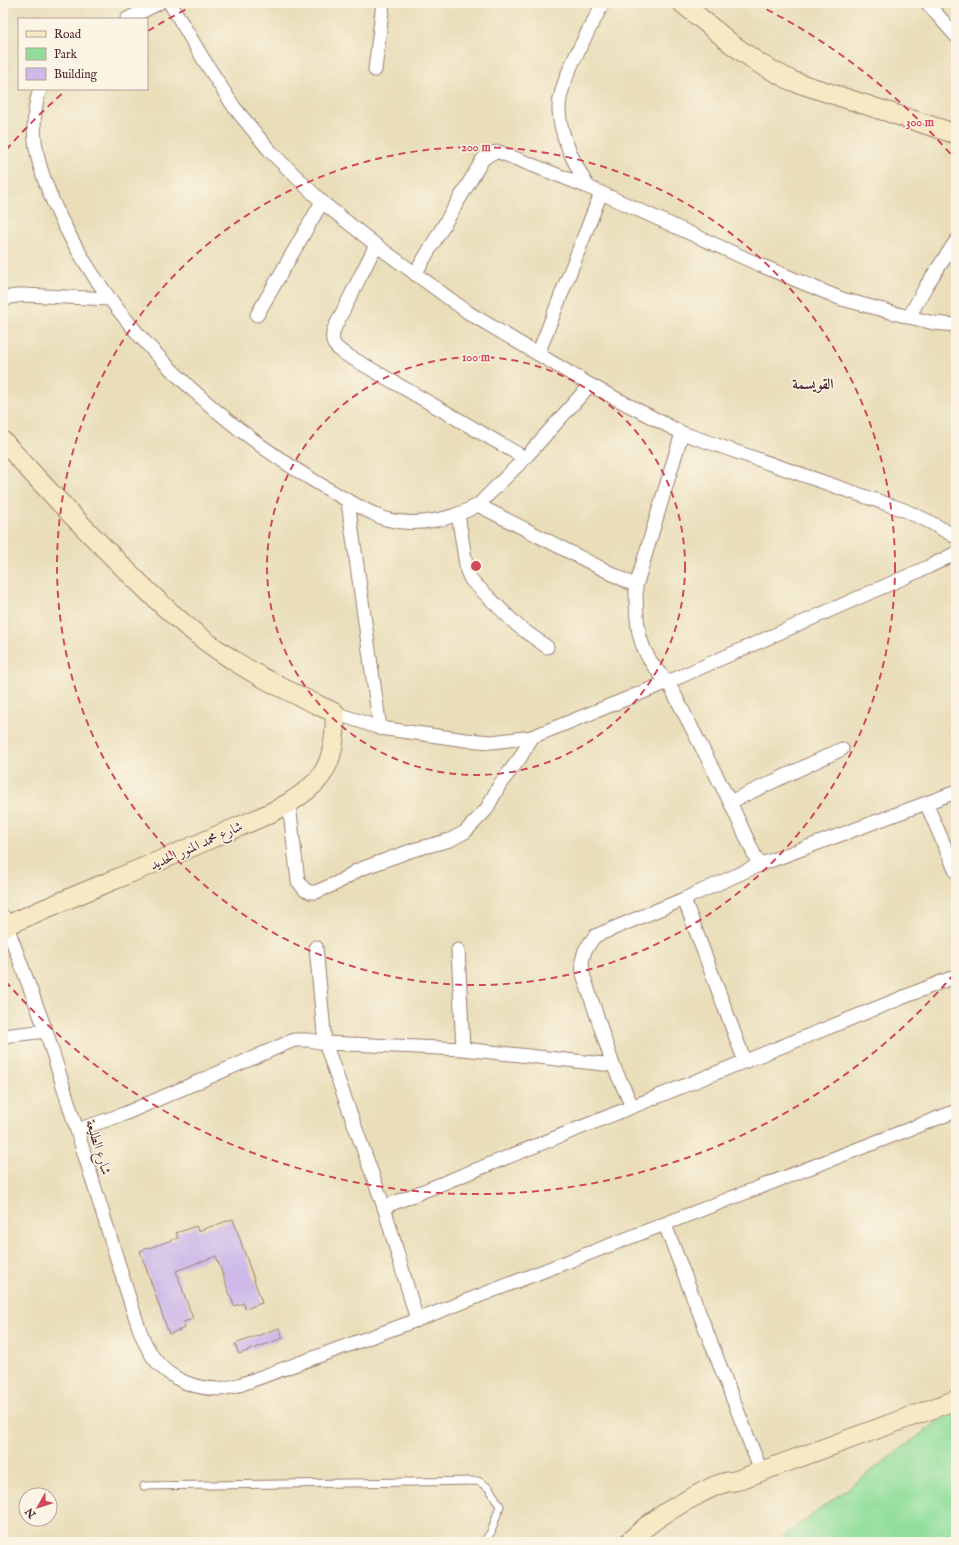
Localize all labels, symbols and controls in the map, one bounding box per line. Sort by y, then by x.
legend [18,18,148,90]
text: Road [54,27,82,42]
text: Park [54,47,77,62]
text: Building [54,67,98,82]
text: 300 m [906,115,935,130]
text: 200 m [461,140,491,155]
text: 100 m [462,350,491,365]
district label: القويسمة [792,375,834,394]
centre of rings [469,559,483,573]
street label: شارع محمد المنور الحديد [147,817,246,876]
street label: شارع الطليعة [79,1117,115,1178]
north arrow [18,1487,58,1527]
text: N [22,1504,40,1522]

